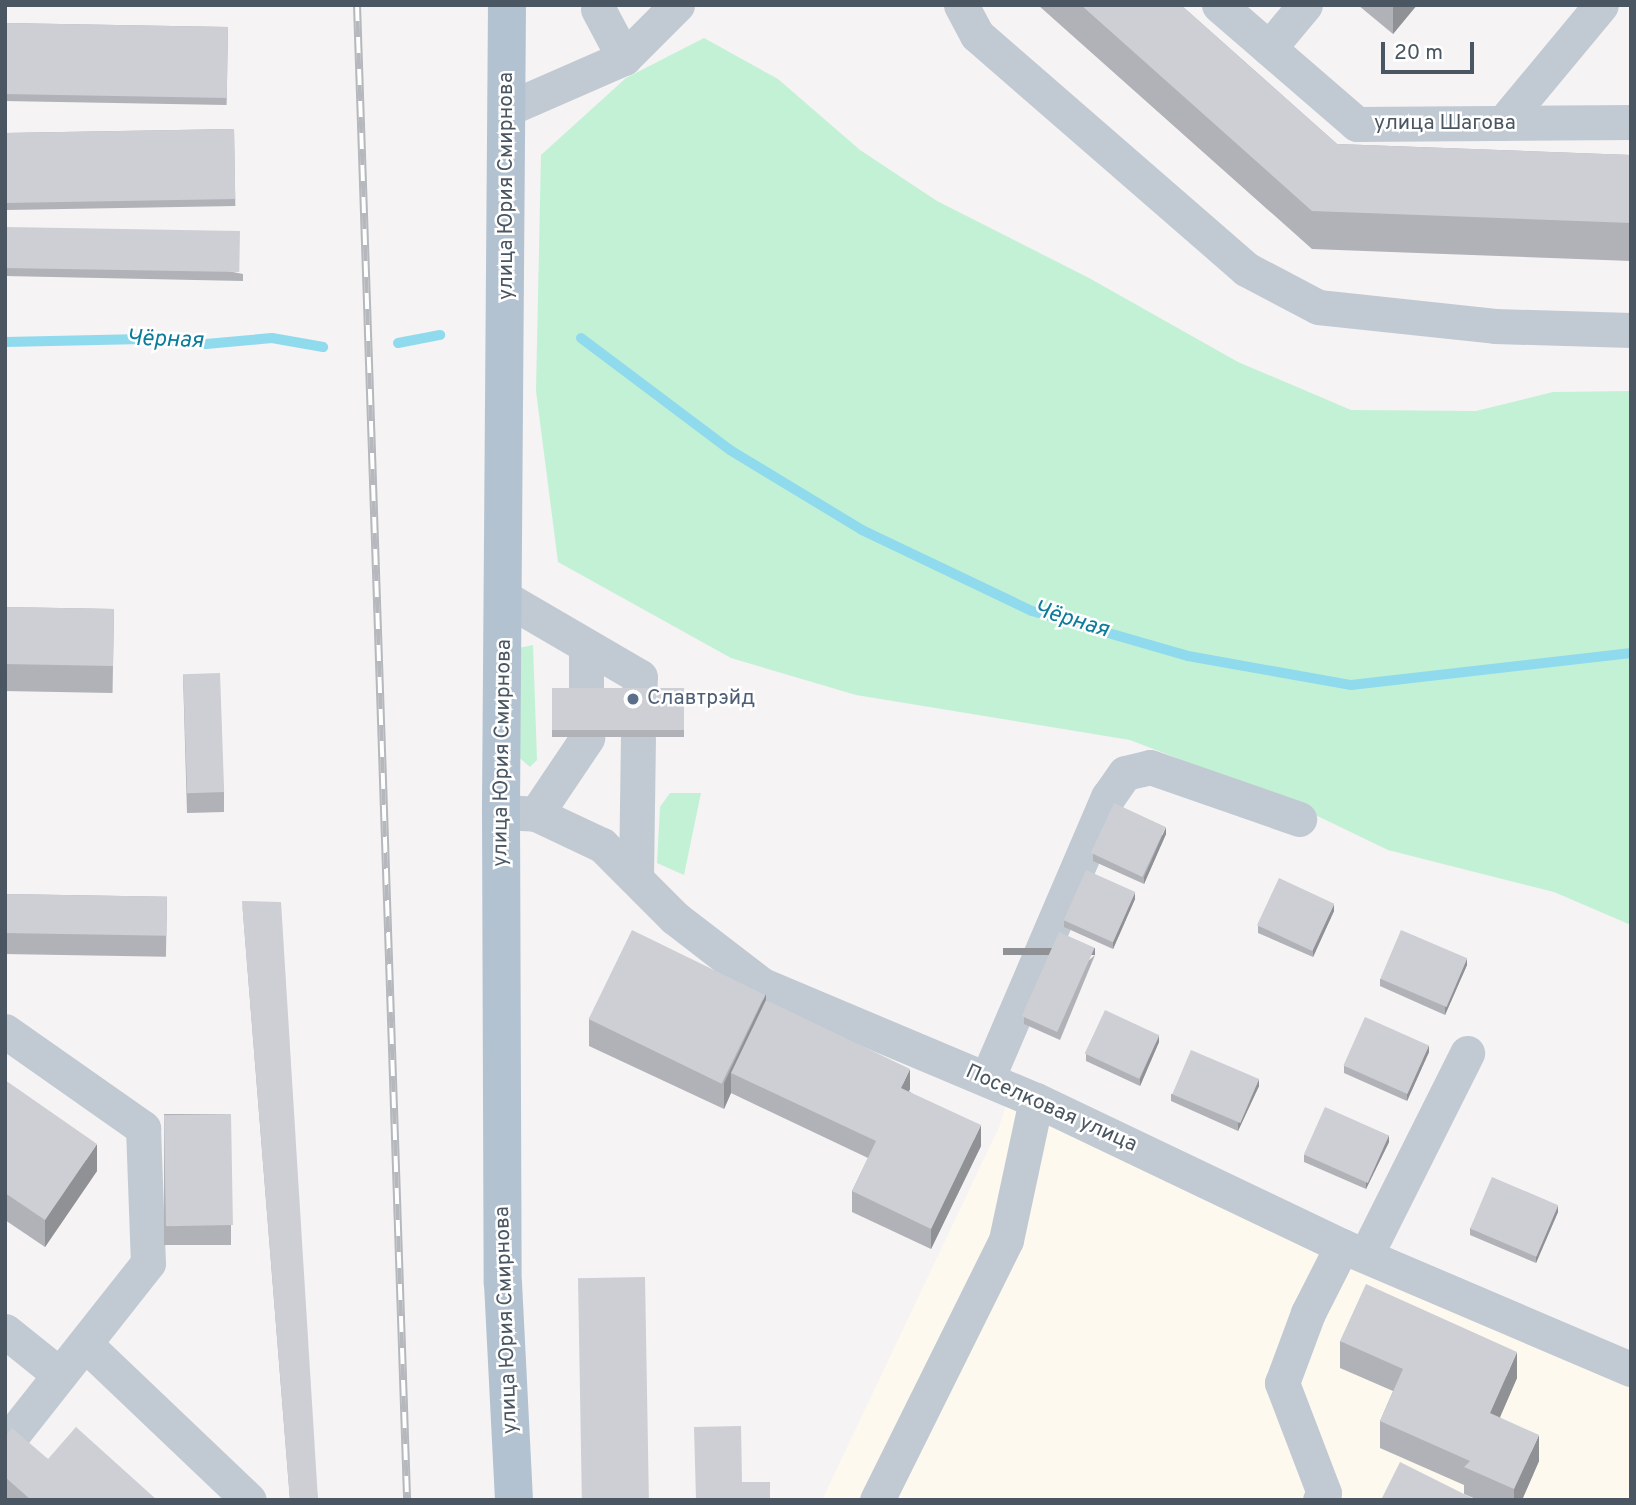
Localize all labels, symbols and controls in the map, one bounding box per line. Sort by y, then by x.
scale bar [1384,28,1477,72]
text: 20 m [1394,40,1443,67]
street label: улица Юрия Смирнова [494,72,520,300]
street label: улица Шагова [1374,111,1516,137]
water label: Чёрная [126,326,204,356]
water label: Чёрная [1030,597,1112,645]
street label: улица Юрия Смирнова [488,639,518,867]
place label: Славтрэйд [647,686,755,712]
marker: Славтрэйд [625,691,641,707]
street label: Поселковая улица [961,1060,1141,1158]
street label: улица Юрия Смирнова [490,1206,524,1434]

